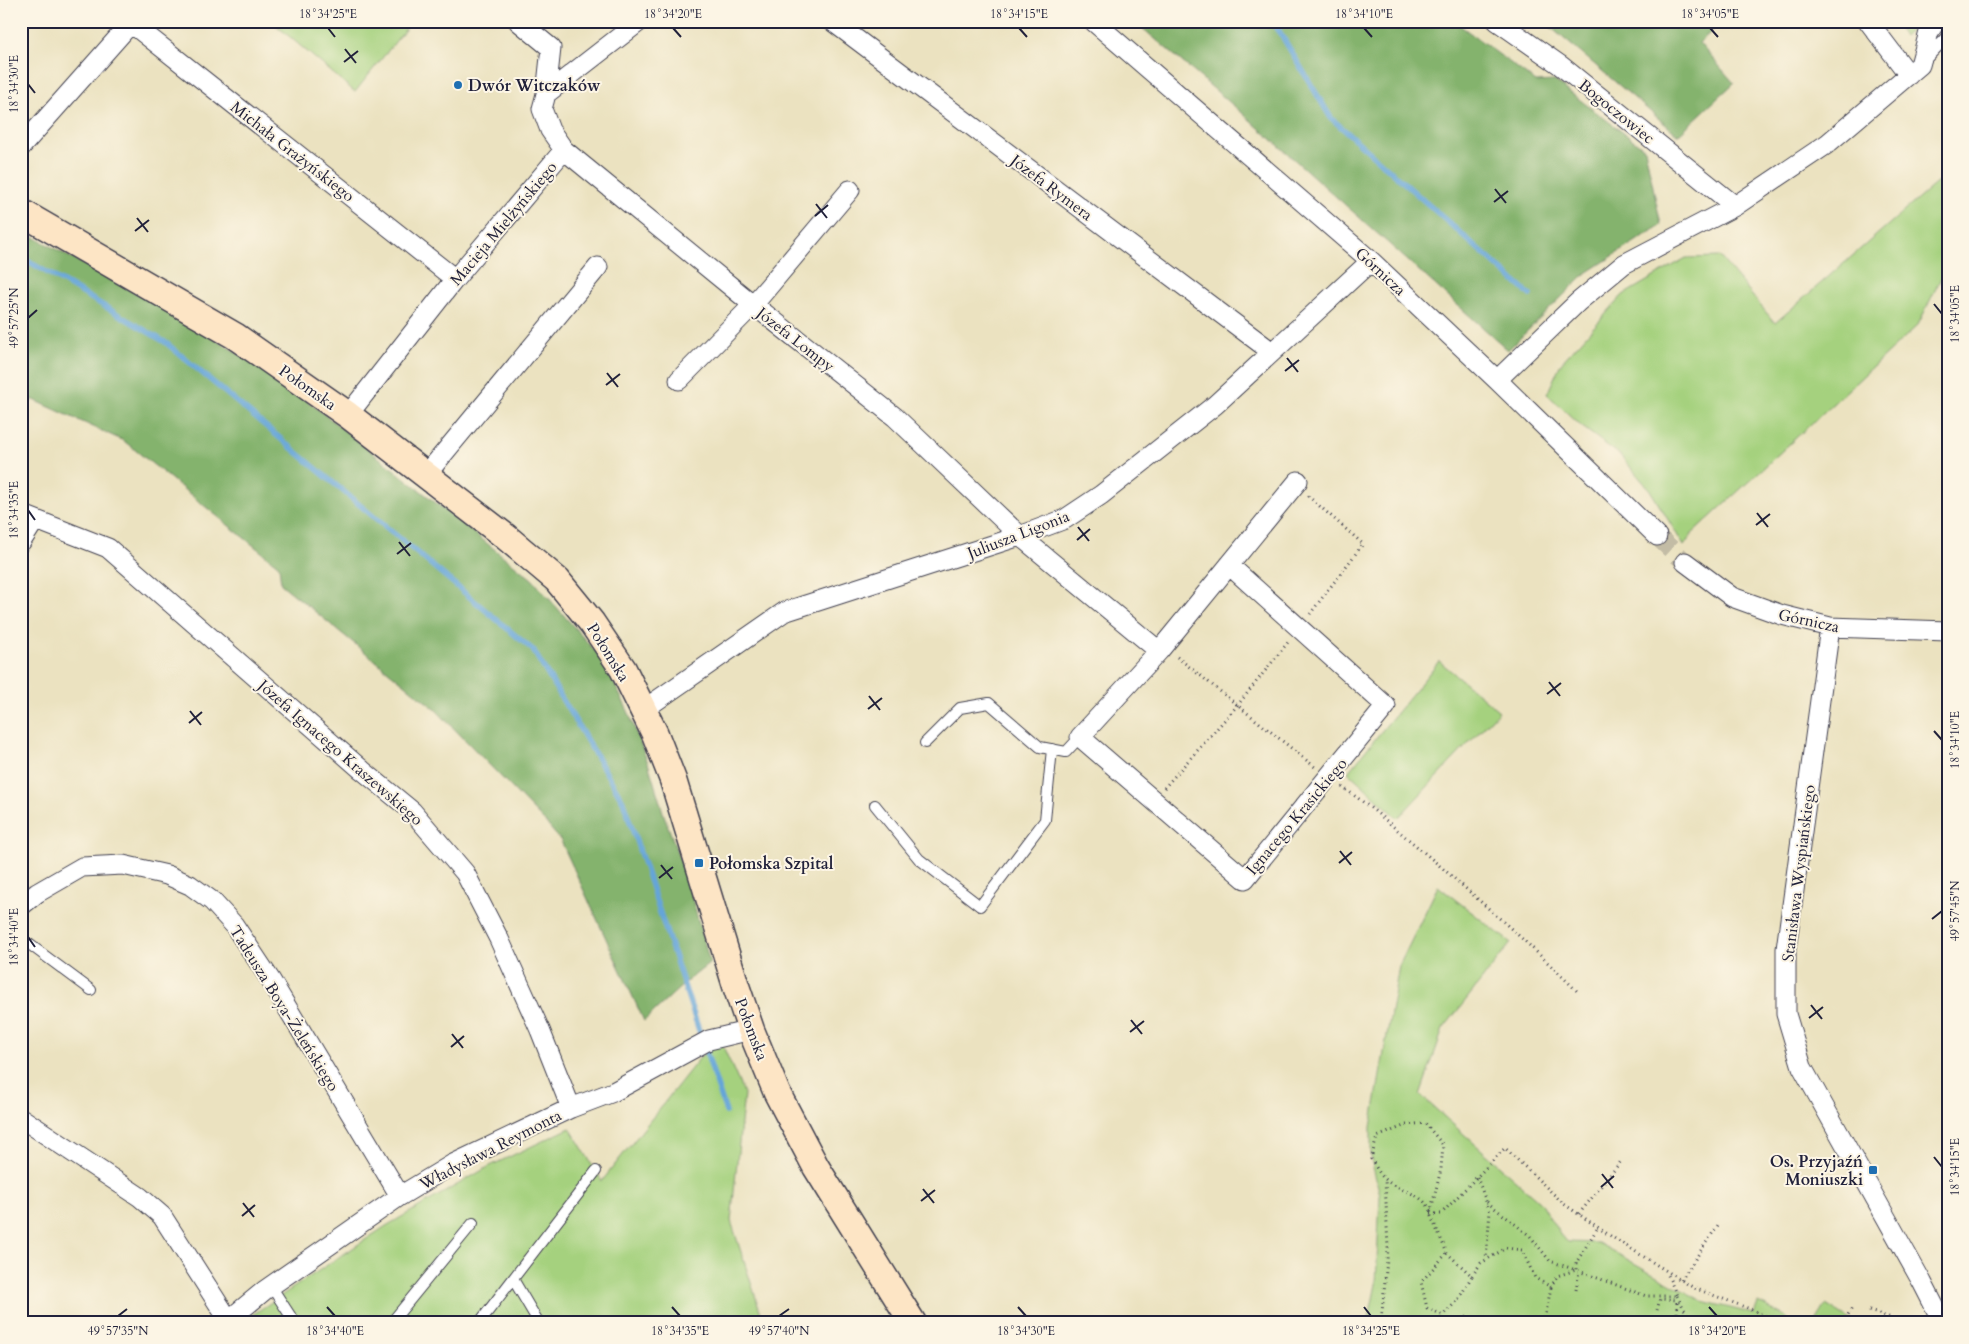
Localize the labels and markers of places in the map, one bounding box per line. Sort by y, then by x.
place label: Dwór Witczaków [468,75,601,97]
marker: Dwór Witczaków [452,79,464,91]
place label: Połomska Szpital [709,853,834,875]
marker: Połomska Szpital [693,857,705,869]
place label: Os. Przyjaźń Moniuszki [1770,1151,1864,1191]
marker: Os. Przyjaźń Moniuszki [1867,1164,1879,1176]

